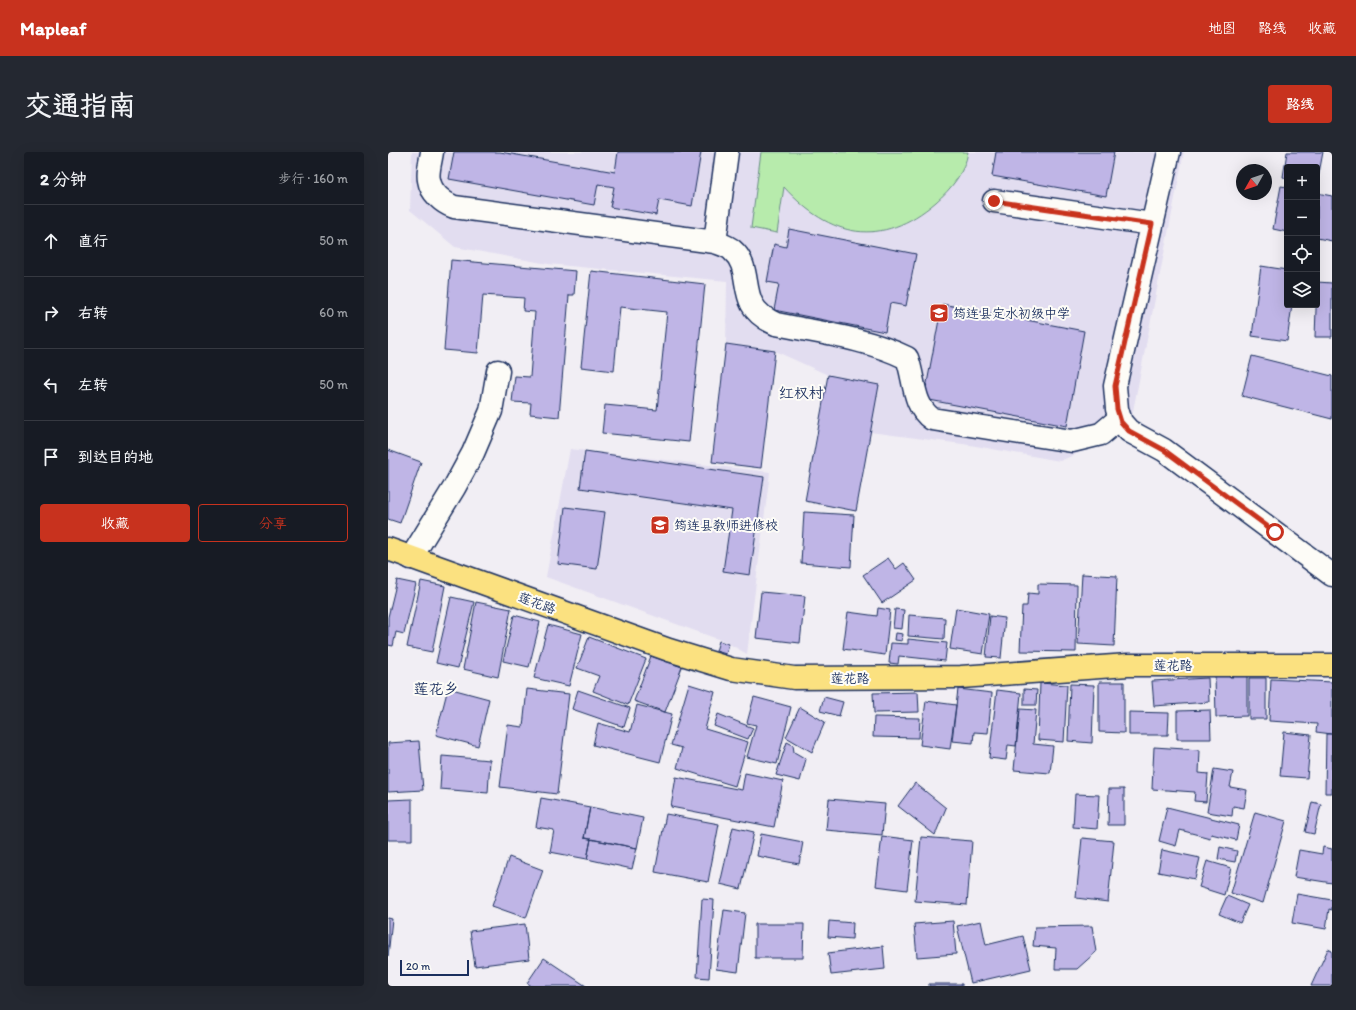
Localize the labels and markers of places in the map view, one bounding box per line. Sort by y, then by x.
school or university icon: 筠连县定水初级中学 [928,302,950,324]
place label: 筠连县定水初级中学 [953,306,1070,321]
school or university icon: 筠连县教师进修校 [649,514,671,536]
place label: 筠连县教师进修校 [674,518,778,533]

